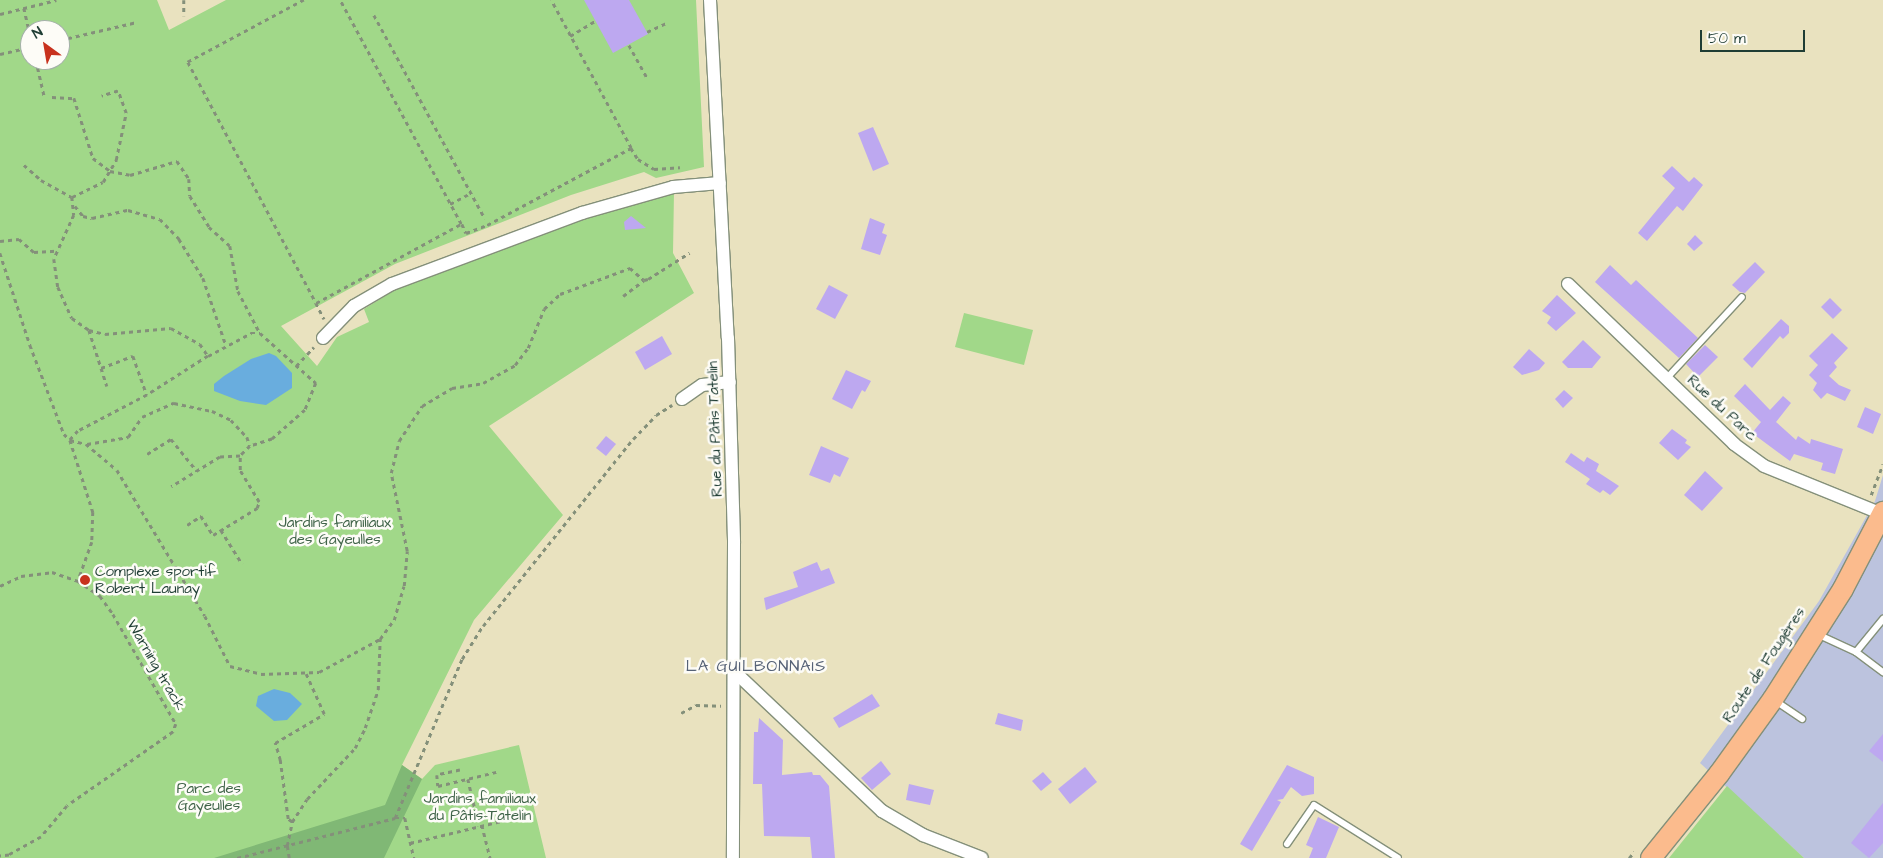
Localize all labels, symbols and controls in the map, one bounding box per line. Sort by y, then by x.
north arrow [20,20,70,70]
scale bar [1703,20,1808,52]
text: N [29,22,47,44]
text: 50 m [1708,28,1746,49]
street label: Rue du Pâtis Tatelin [704,361,726,497]
street label: Rue du Parc [1683,371,1761,445]
park label: Jardins familiaux des Gayeulles [279,513,391,548]
place label: Complexe sportif Robert Launay [95,562,216,597]
marker: Complexe sportif Robert Launay [79,574,91,586]
street label: Route de Fougères [1719,604,1809,726]
street label: Warning track [123,616,189,714]
district label: LA GUILBONNAIS [684,656,828,676]
park label: Parc des Gayeulles [177,779,241,814]
park label: Jardins familiaux du Pâtis-Tatelin [424,789,536,824]

